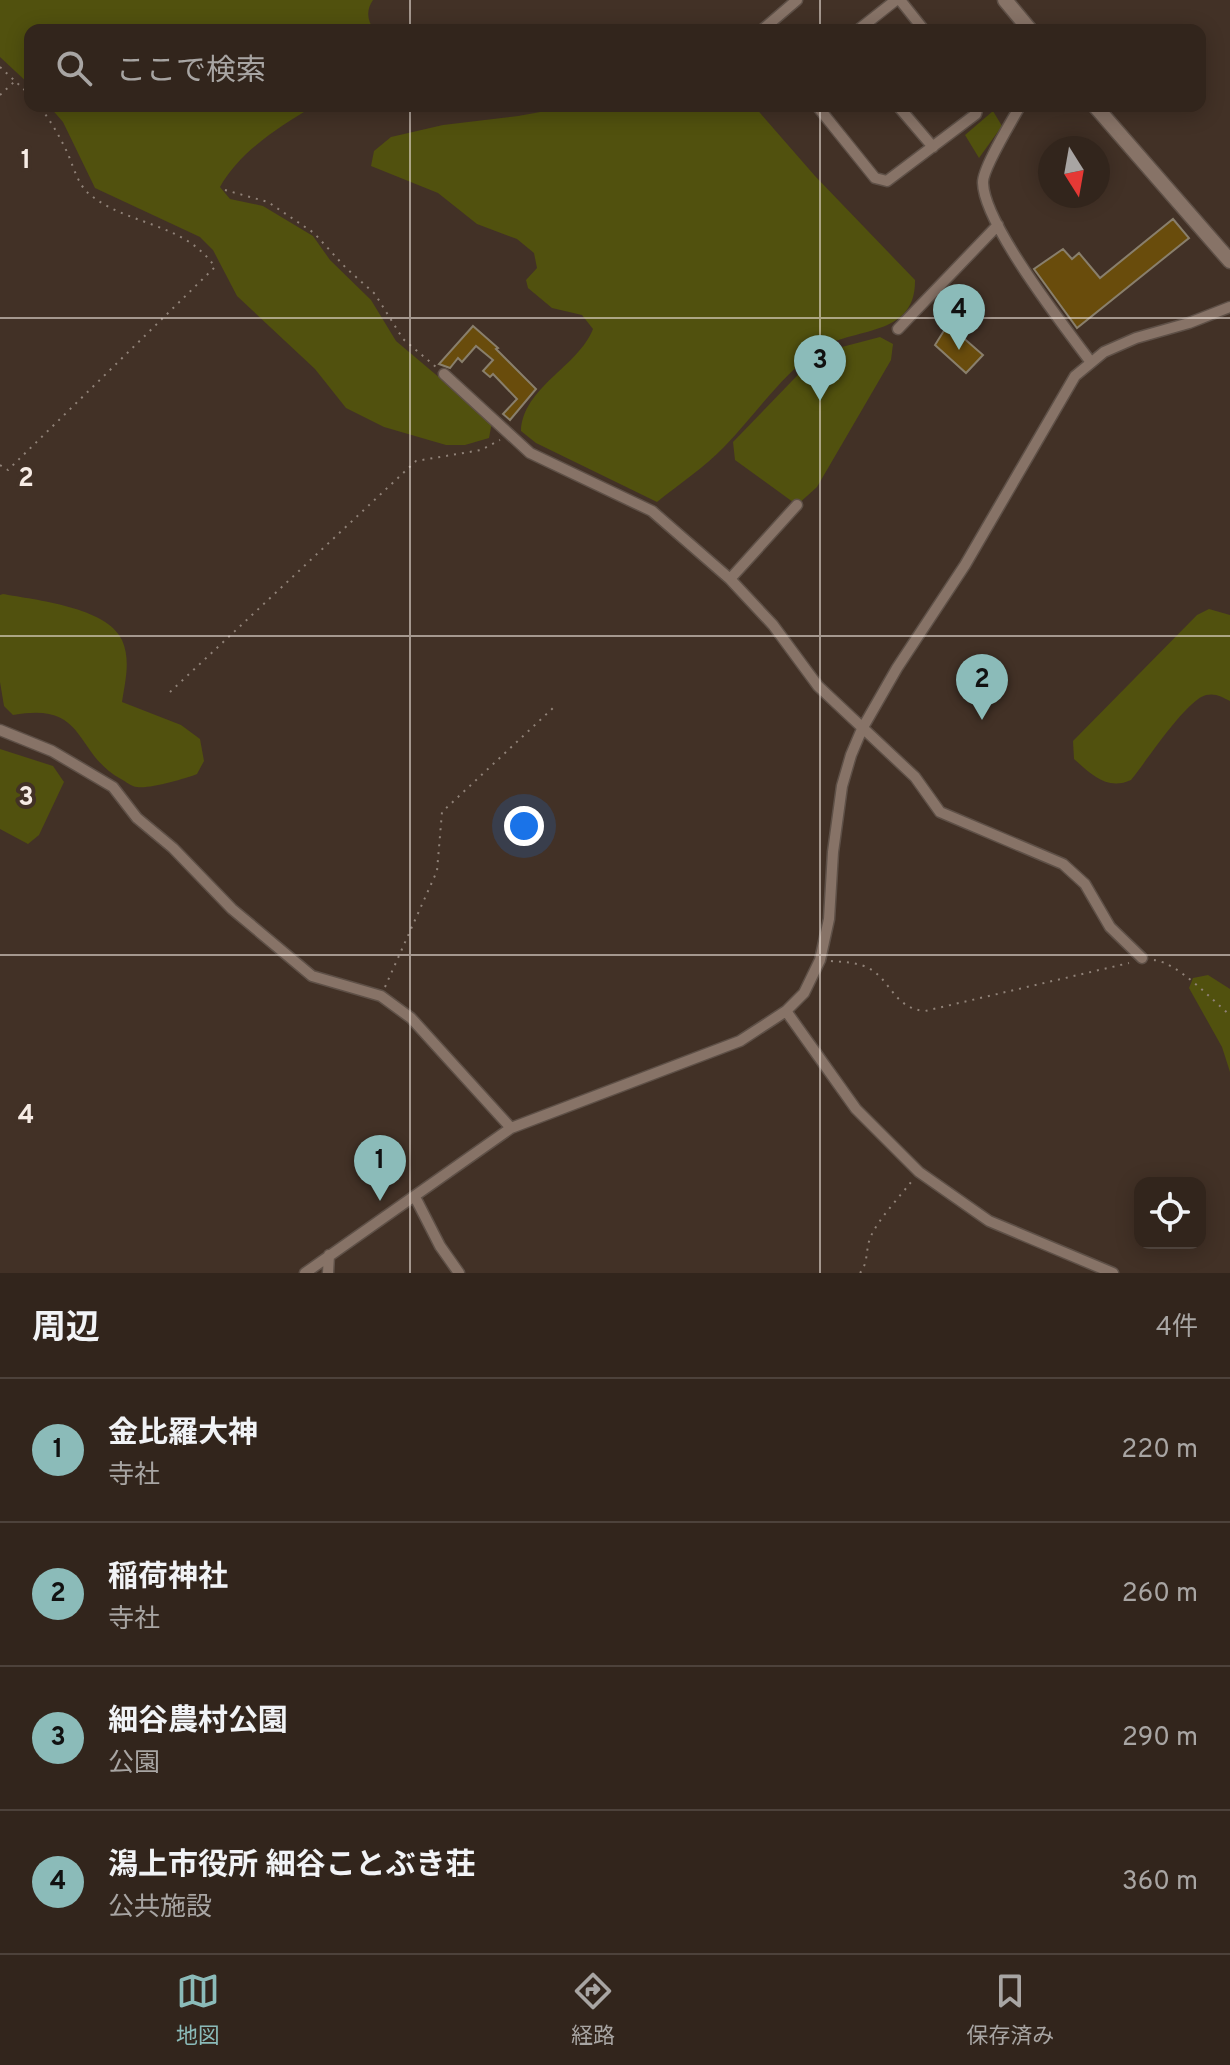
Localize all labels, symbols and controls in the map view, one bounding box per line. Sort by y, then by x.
search box [24,24,1206,112]
icon: search [52,46,96,90]
text: ここで検索 [116,54,266,91]
north arrow [1038,136,1110,208]
text: 1 [21,145,31,178]
pin: 4 [933,284,985,350]
pin: 3 [794,335,846,401]
text: 2 [18,463,34,496]
pin: 2 [956,654,1008,720]
text: 3 [18,782,34,815]
your location [504,806,544,846]
text: 4 [18,1100,34,1133]
pin: 1 [354,1135,406,1201]
map controls [1134,1177,1206,1249]
button: locate [1134,1177,1206,1249]
text: 周辺 [32,1308,100,1351]
text: 4件 [1156,1312,1198,1345]
text: 金比羅大神 [108,1416,258,1453]
text: 1 [53,1434,63,1467]
text: 220 m [1121,1434,1198,1467]
text: 寺社 [108,1460,160,1493]
text: 稲荷神社 [108,1560,228,1597]
text: 2 [50,1578,66,1611]
text: 260 m [1122,1578,1198,1611]
text: 寺社 [108,1604,160,1637]
text: 細谷農村公園 [108,1704,288,1741]
text: 3 [50,1722,66,1755]
text: 290 m [1122,1722,1198,1755]
text: 公園 [108,1748,160,1781]
text: 潟上市役所 細谷ことぶき荘 [108,1848,476,1885]
text: 4 [50,1866,66,1899]
text: 360 m [1122,1866,1198,1899]
text: 公共施設 [108,1892,212,1925]
tab: 地図 [176,1969,220,2051]
tab: 経路 [571,1969,615,2051]
tab: 保存済み [966,1969,1054,2051]

